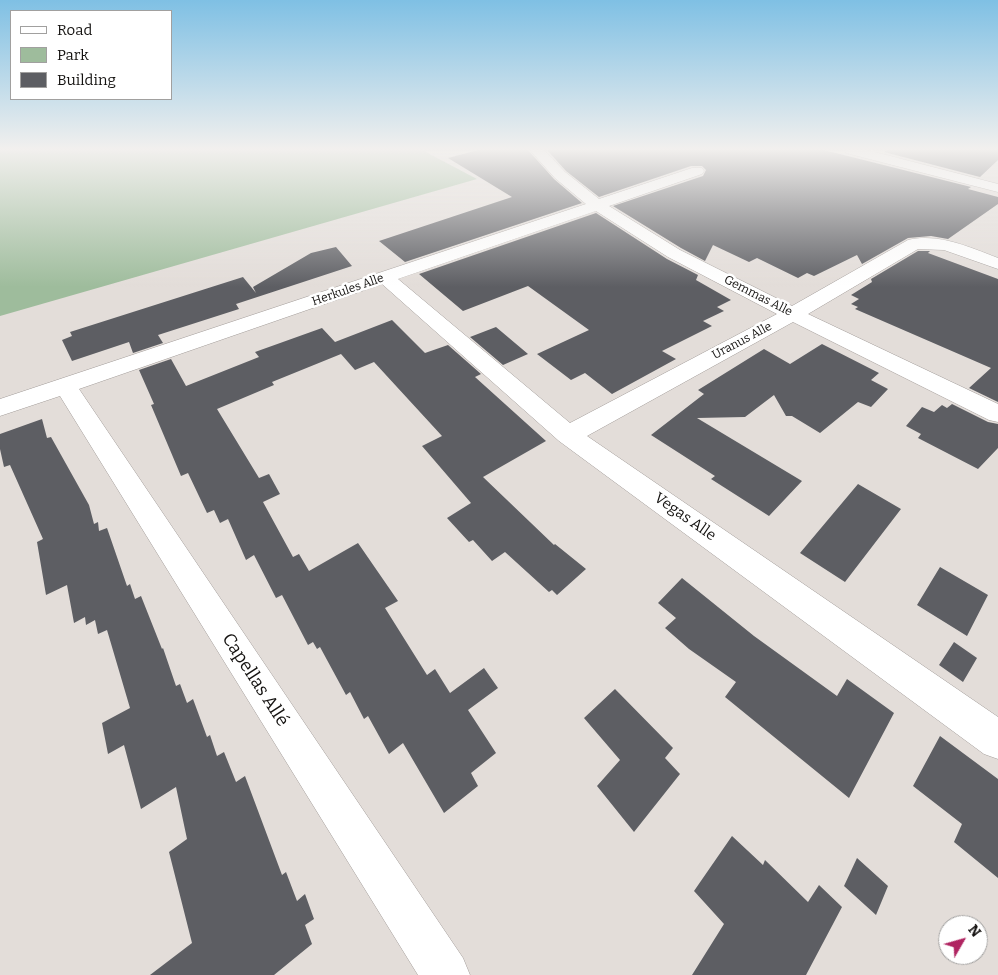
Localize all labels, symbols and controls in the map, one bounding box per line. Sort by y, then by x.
legend [10,10,172,100]
text: Road [57,21,92,39]
text: Park [57,46,89,64]
text: Building [57,71,116,89]
street label: Herkules Alle [310,271,386,309]
street label: Gemmas Alle [721,273,795,319]
street label: Uranus Alle [710,319,774,363]
street label: Vegas Alle [651,489,719,545]
street label: Capellas Allé [217,629,293,731]
north arrow [938,915,988,965]
text: N [964,922,984,941]

